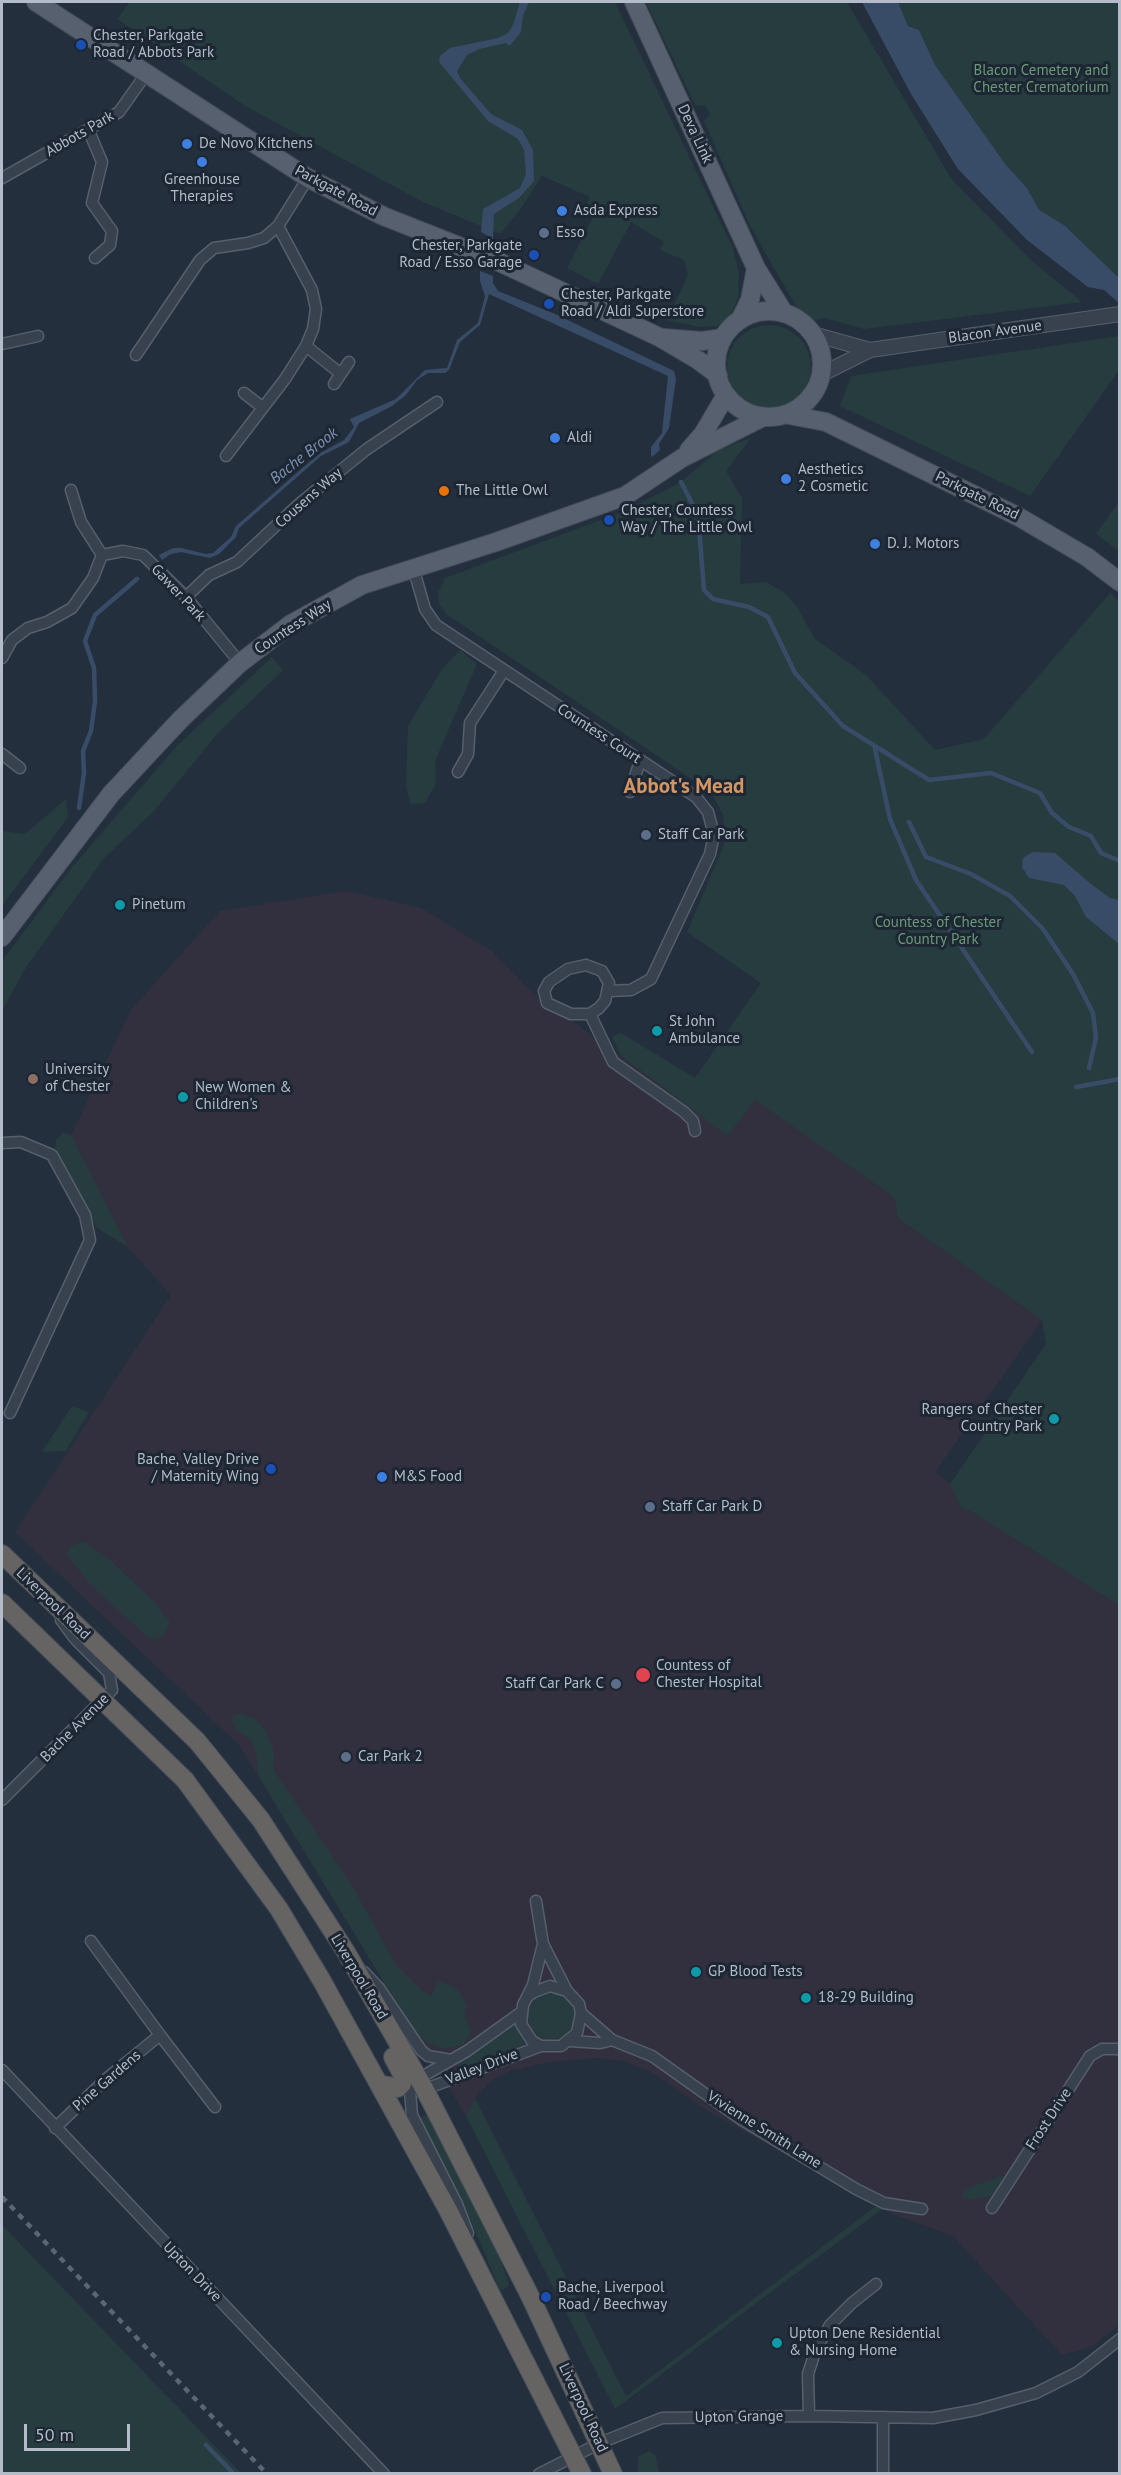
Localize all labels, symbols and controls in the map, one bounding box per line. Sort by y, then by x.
place label: Chester, Parkgate Road / Abbots Park [93,27,214,62]
marker: Chester, Parkgate Road / Abbots Park [74,38,88,52]
park label: Blacon Cemetery and Chester Crematorium [973,62,1109,97]
street label: Deva Link [674,102,716,166]
street label: Abbots Park [43,107,117,161]
place label: De Novo Kitchens [199,135,313,153]
marker: De Novo Kitchens [180,137,194,151]
marker: Greenhouse Therapies [195,155,209,169]
street label: Parkgate Road [292,162,380,220]
place label: Greenhouse Therapies [164,171,240,206]
place label: Asda Express [574,202,658,220]
marker: Asda Express [555,204,569,218]
place label: Esso [556,224,585,242]
marker: Esso [537,226,551,240]
place label: Chester, Parkgate Road / Esso Garage [399,237,522,272]
marker: Chester, Parkgate Road / Esso Garage [527,248,541,262]
place label: Chester, Parkgate Road / Aldi Superstore [561,286,704,321]
marker: Chester, Parkgate Road / Aldi Superstore [542,297,556,311]
street label: Blacon Avenue [947,317,1043,347]
water label: Bache Brook [266,424,342,488]
place label: Aldi [567,429,592,447]
marker: Aldi [548,431,562,445]
place label: Aesthetics 2 Cosmetic [798,461,868,496]
street label: Cousens Way [272,464,346,532]
street label: Parkgate Road [932,468,1022,524]
marker: Aesthetics 2 Cosmetic [779,472,793,486]
place label: The Little Owl [456,482,548,500]
marker: The Little Owl [437,484,451,498]
place label: Chester, Countess Way / The Little Owl [621,502,752,537]
marker: Chester, Countess Way / The Little Owl [602,513,616,527]
place label: D. J. Motors [887,535,959,553]
marker: D. J. Motors [868,537,882,551]
street label: Gawer Park [147,561,209,625]
street label: Countess Way [251,596,335,658]
street label: Countess Court [554,700,644,768]
district label: Abbot's Mead [624,774,744,800]
place label: Staff Car Park [658,826,745,844]
marker: Staff Car Park [639,828,653,842]
place label: Pinetum [132,896,186,914]
marker: Pinetum [113,898,127,912]
park label: Countess of Chester Country Park [875,914,1001,949]
place label: St John Ambulance [669,1013,740,1048]
marker: St John Ambulance [650,1024,664,1038]
place label: University of Chester [45,1061,110,1096]
marker: University of Chester [26,1072,40,1086]
place label: New Women & Children's [195,1079,292,1114]
marker: New Women & Children's [176,1090,190,1104]
place label: Rangers of Chester Country Park [921,1401,1042,1436]
marker: Rangers of Chester Country Park [1047,1412,1061,1426]
place label: Bache, Valley Drive / Maternity Wing [137,1451,259,1486]
marker: Bache, Valley Drive / Maternity Wing [264,1462,278,1476]
place label: M&S Food [394,1468,462,1486]
marker: M&S Food [375,1470,389,1484]
place label: Staff Car Park D [662,1498,762,1516]
marker: Staff Car Park D [643,1500,657,1514]
street label: Liverpool Road [12,1564,94,1644]
place label: Countess of Chester Hospital [656,1657,762,1692]
marker: Countess of Chester Hospital [634,1666,652,1684]
place label: Staff Car Park C [505,1675,604,1693]
marker: Staff Car Park C [609,1677,623,1691]
street label: Bache Avenue [37,1690,113,1766]
place label: Car Park 2 [358,1748,423,1766]
marker: Car Park 2 [339,1750,353,1764]
street label: Liverpool Road [327,1931,391,2023]
place label: GP Blood Tests [708,1963,803,1981]
marker: GP Blood Tests [689,1965,703,1979]
place label: 18-29 Building [818,1989,914,2007]
marker: 18-29 Building [799,1991,813,2005]
street label: Valley Drive [443,2045,521,2089]
street label: Pine Gardens [69,2047,145,2115]
street label: Frost Drive [1022,2085,1076,2153]
street label: Vivienne Smith Lane [703,2087,825,2173]
street label: Upton Drive [159,2238,225,2306]
place label: Bache, Liverpool Road / Beechway [558,2279,667,2314]
marker: Bache, Liverpool Road / Beechway [539,2290,553,2304]
place label: Upton Dene Residential & Nursing Home [789,2325,940,2360]
marker: Upton Dene Residential & Nursing Home [770,2336,784,2350]
street label: Liverpool Road [555,2361,611,2455]
street label: Upton Grange [695,2407,783,2427]
scale bar [27,2412,134,2450]
text: 50 m [35,2423,74,2446]

